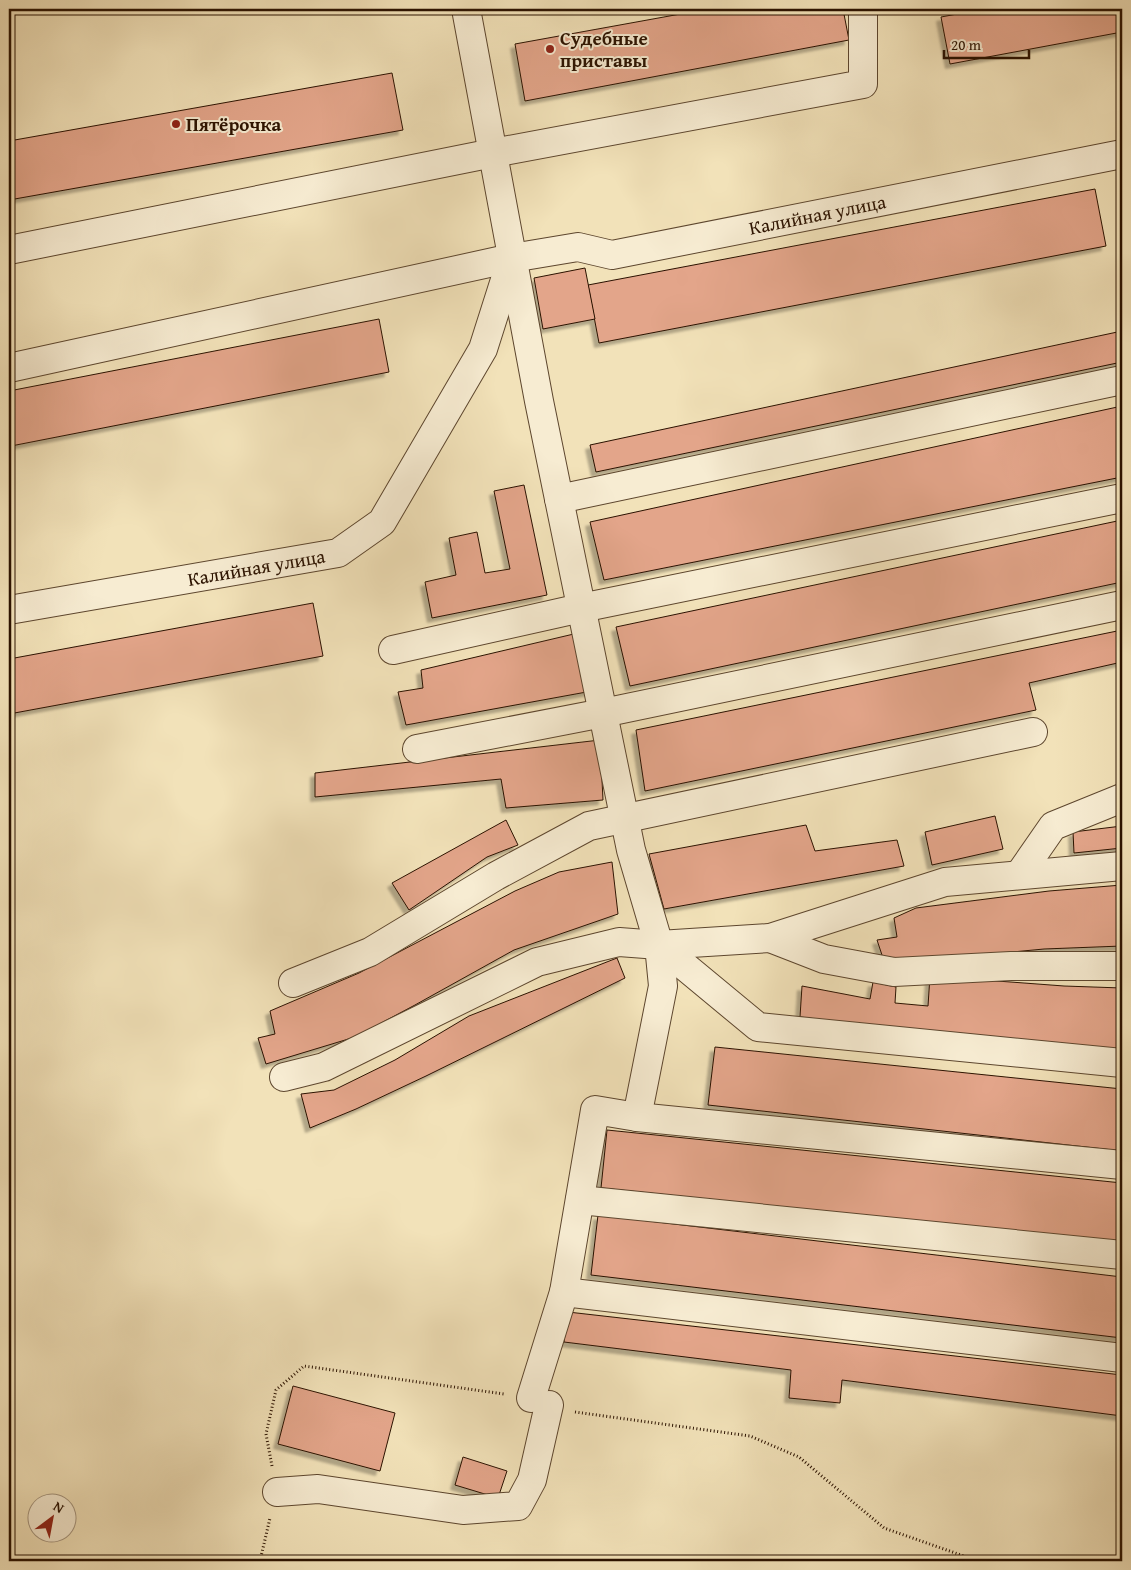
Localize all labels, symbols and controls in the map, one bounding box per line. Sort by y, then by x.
place label: Судебные приставы [560,24,648,74]
scale bar [944,28,1028,60]
text: 20 m [951,34,982,55]
marker: Судебные приставы [544,43,556,55]
place label: Пятёрочка [186,110,282,138]
marker: Пятёрочка [170,118,182,130]
street label: Калийная улица [746,187,888,242]
street label: Калийная улица [185,541,327,593]
north arrow [28,1492,78,1542]
text: N [50,1496,69,1518]

